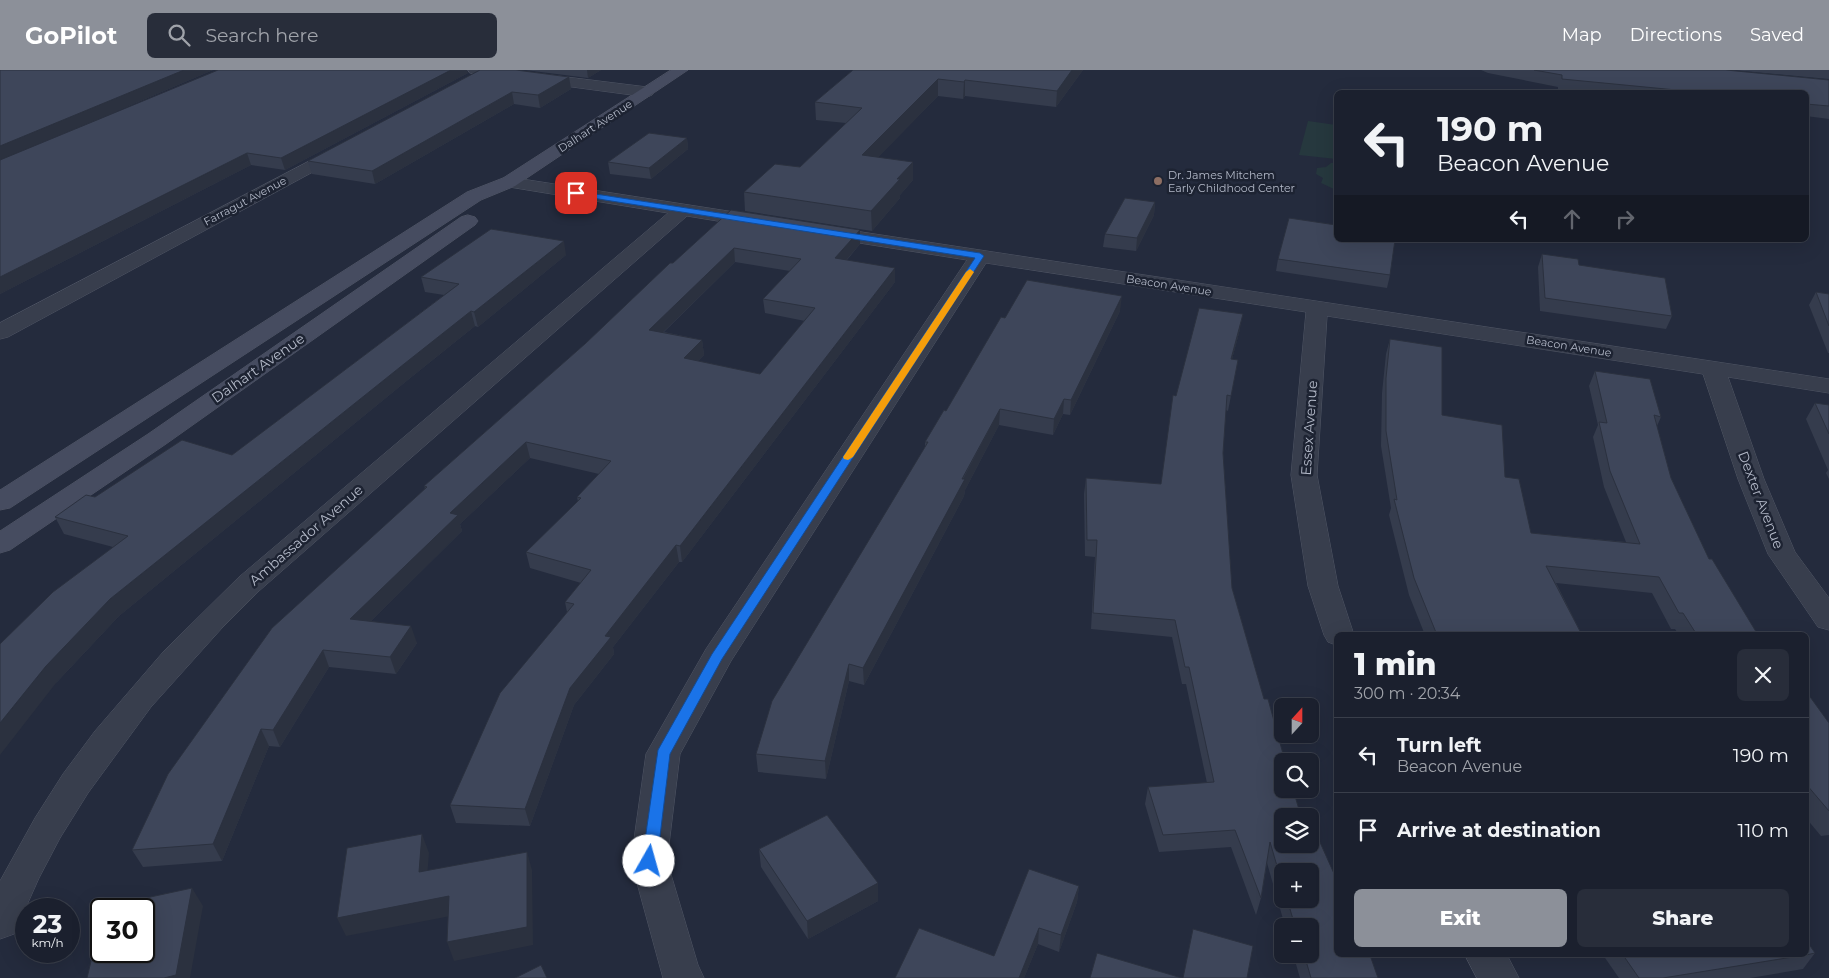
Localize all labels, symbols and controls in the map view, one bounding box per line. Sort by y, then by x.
search box [147,13,497,58]
text: GoPilot [25,21,117,50]
icon: search [165,21,193,49]
text: Search here [205,24,318,47]
text: Map [1562,24,1602,46]
text: Directions [1630,24,1722,46]
text: Saved [1750,24,1804,46]
street label: Dalhart Avenue [555,97,635,155]
text: 190 m [1437,107,1543,150]
icon: left [1354,110,1419,175]
text: Beacon Avenue [1437,150,1609,177]
place label: Dr. James Mitchem Early Childhood Center [1168,168,1295,195]
pin [555,172,597,214]
street label: Farragut Avenue [201,173,289,229]
marker: Dr. James Mitchem Early Childhood Center [1152,175,1164,187]
icon: arrive [562,179,590,207]
icon: left [1505,205,1533,233]
icon: ahead [1558,205,1586,233]
icon: right [1611,205,1639,233]
street label: Beacon Avenue [1125,271,1213,299]
street label: Dalhart Avenue [208,329,308,407]
street label: Beacon Avenue [1525,332,1613,360]
street label: Essex Avenue [1297,380,1321,476]
street label: Dexter Avenue [1734,449,1788,551]
street label: Ambassador Avenue [245,481,367,589]
text: 1 min [1354,646,1437,683]
button: close [1737,649,1789,701]
text: 300 m · 20:34 [1354,684,1460,703]
north arrow [1274,698,1319,742]
map controls [1274,698,1319,963]
text: Turn left [1397,734,1482,757]
icon: left [1354,741,1382,769]
text: 190 m [1733,744,1789,767]
button: search [1274,753,1319,798]
text: Beacon Avenue [1397,757,1522,776]
button: layers [1274,808,1319,853]
icon: arrive [1354,816,1382,844]
text: Arrive at destination [1397,819,1601,842]
text: 110 m [1738,819,1789,842]
position arrow [622,834,674,886]
button: + [1274,863,1319,908]
button: Exit [1354,889,1567,947]
button: Share [1577,889,1789,947]
speed limit sign: 30 [90,898,155,963]
text: 23 [33,909,62,939]
button: − [1274,918,1319,963]
text: km/h [31,935,64,950]

